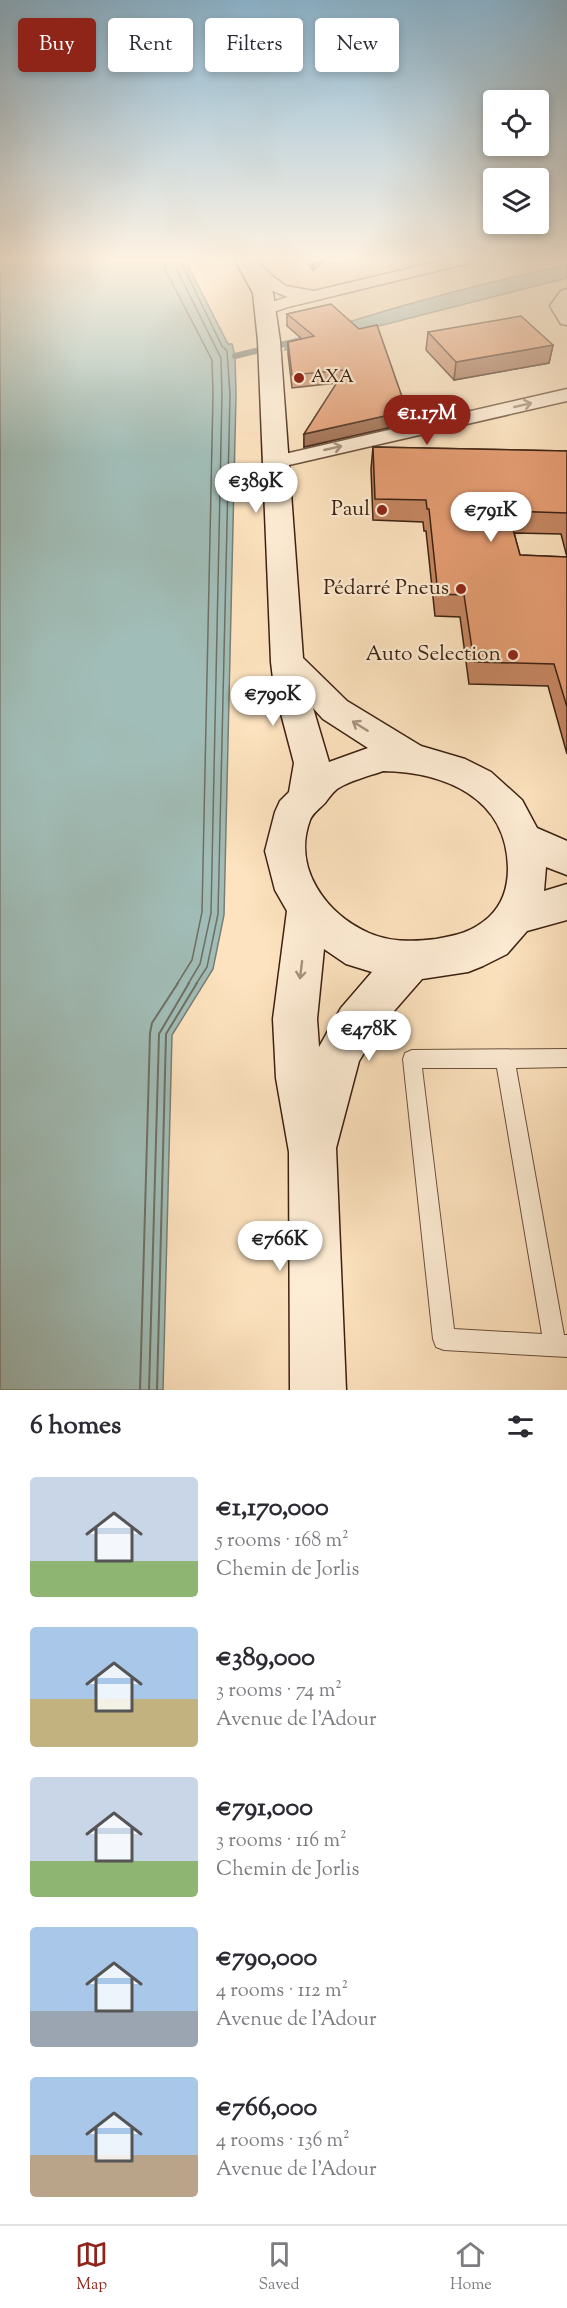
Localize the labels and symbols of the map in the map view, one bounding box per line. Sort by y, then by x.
place label: AXA [311,365,354,391]
marker: AXA [292,371,306,385]
pin: €1.17M [378,395,476,446]
one-way arrow [513,399,532,410]
one-way arrow [323,441,342,453]
pin: €389K [214,463,298,514]
pin: €791K [449,492,533,543]
place label: Paul [331,495,370,525]
marker: Paul [375,503,389,517]
place label: Pédarré Pneus [323,574,449,604]
marker: Pédarré Pneus [454,582,468,596]
place label: Auto Selection [365,640,501,670]
marker: Auto Selection [506,648,520,662]
pin: €790K [231,676,315,727]
one-way arrow [352,720,369,732]
one-way arrow [295,960,306,980]
pin: €478K [327,1011,411,1062]
pin: €766K [238,1221,322,1272]

